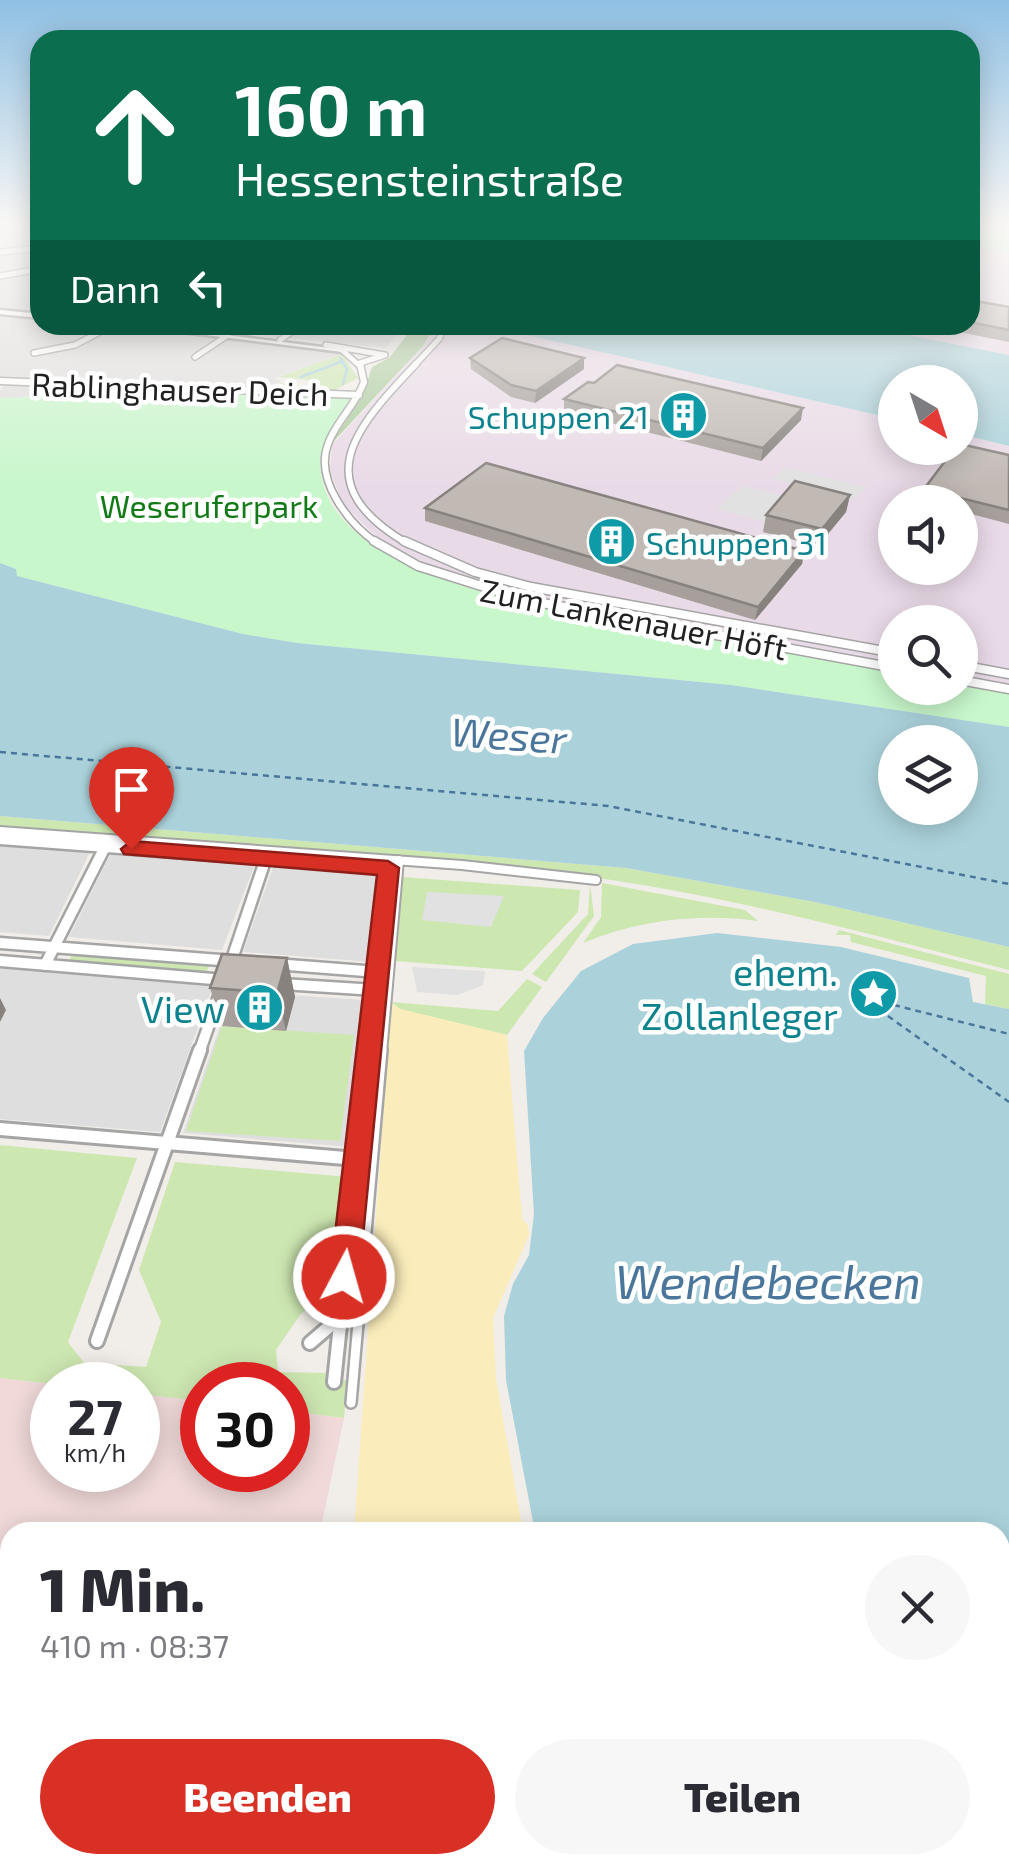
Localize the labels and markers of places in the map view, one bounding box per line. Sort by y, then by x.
building icon: Schuppen 21 [658,390,710,442]
place label: Schuppen 21 [468,397,649,435]
building icon: Schuppen 31 [585,516,637,568]
place label: Schuppen 31 [646,523,827,561]
pin [89,747,174,850]
place label: ehem. Zollanleger [641,948,838,1038]
place icon: ehem. Zollanleger [847,967,899,1019]
building icon: View [234,982,286,1034]
place label: View [141,985,225,1031]

